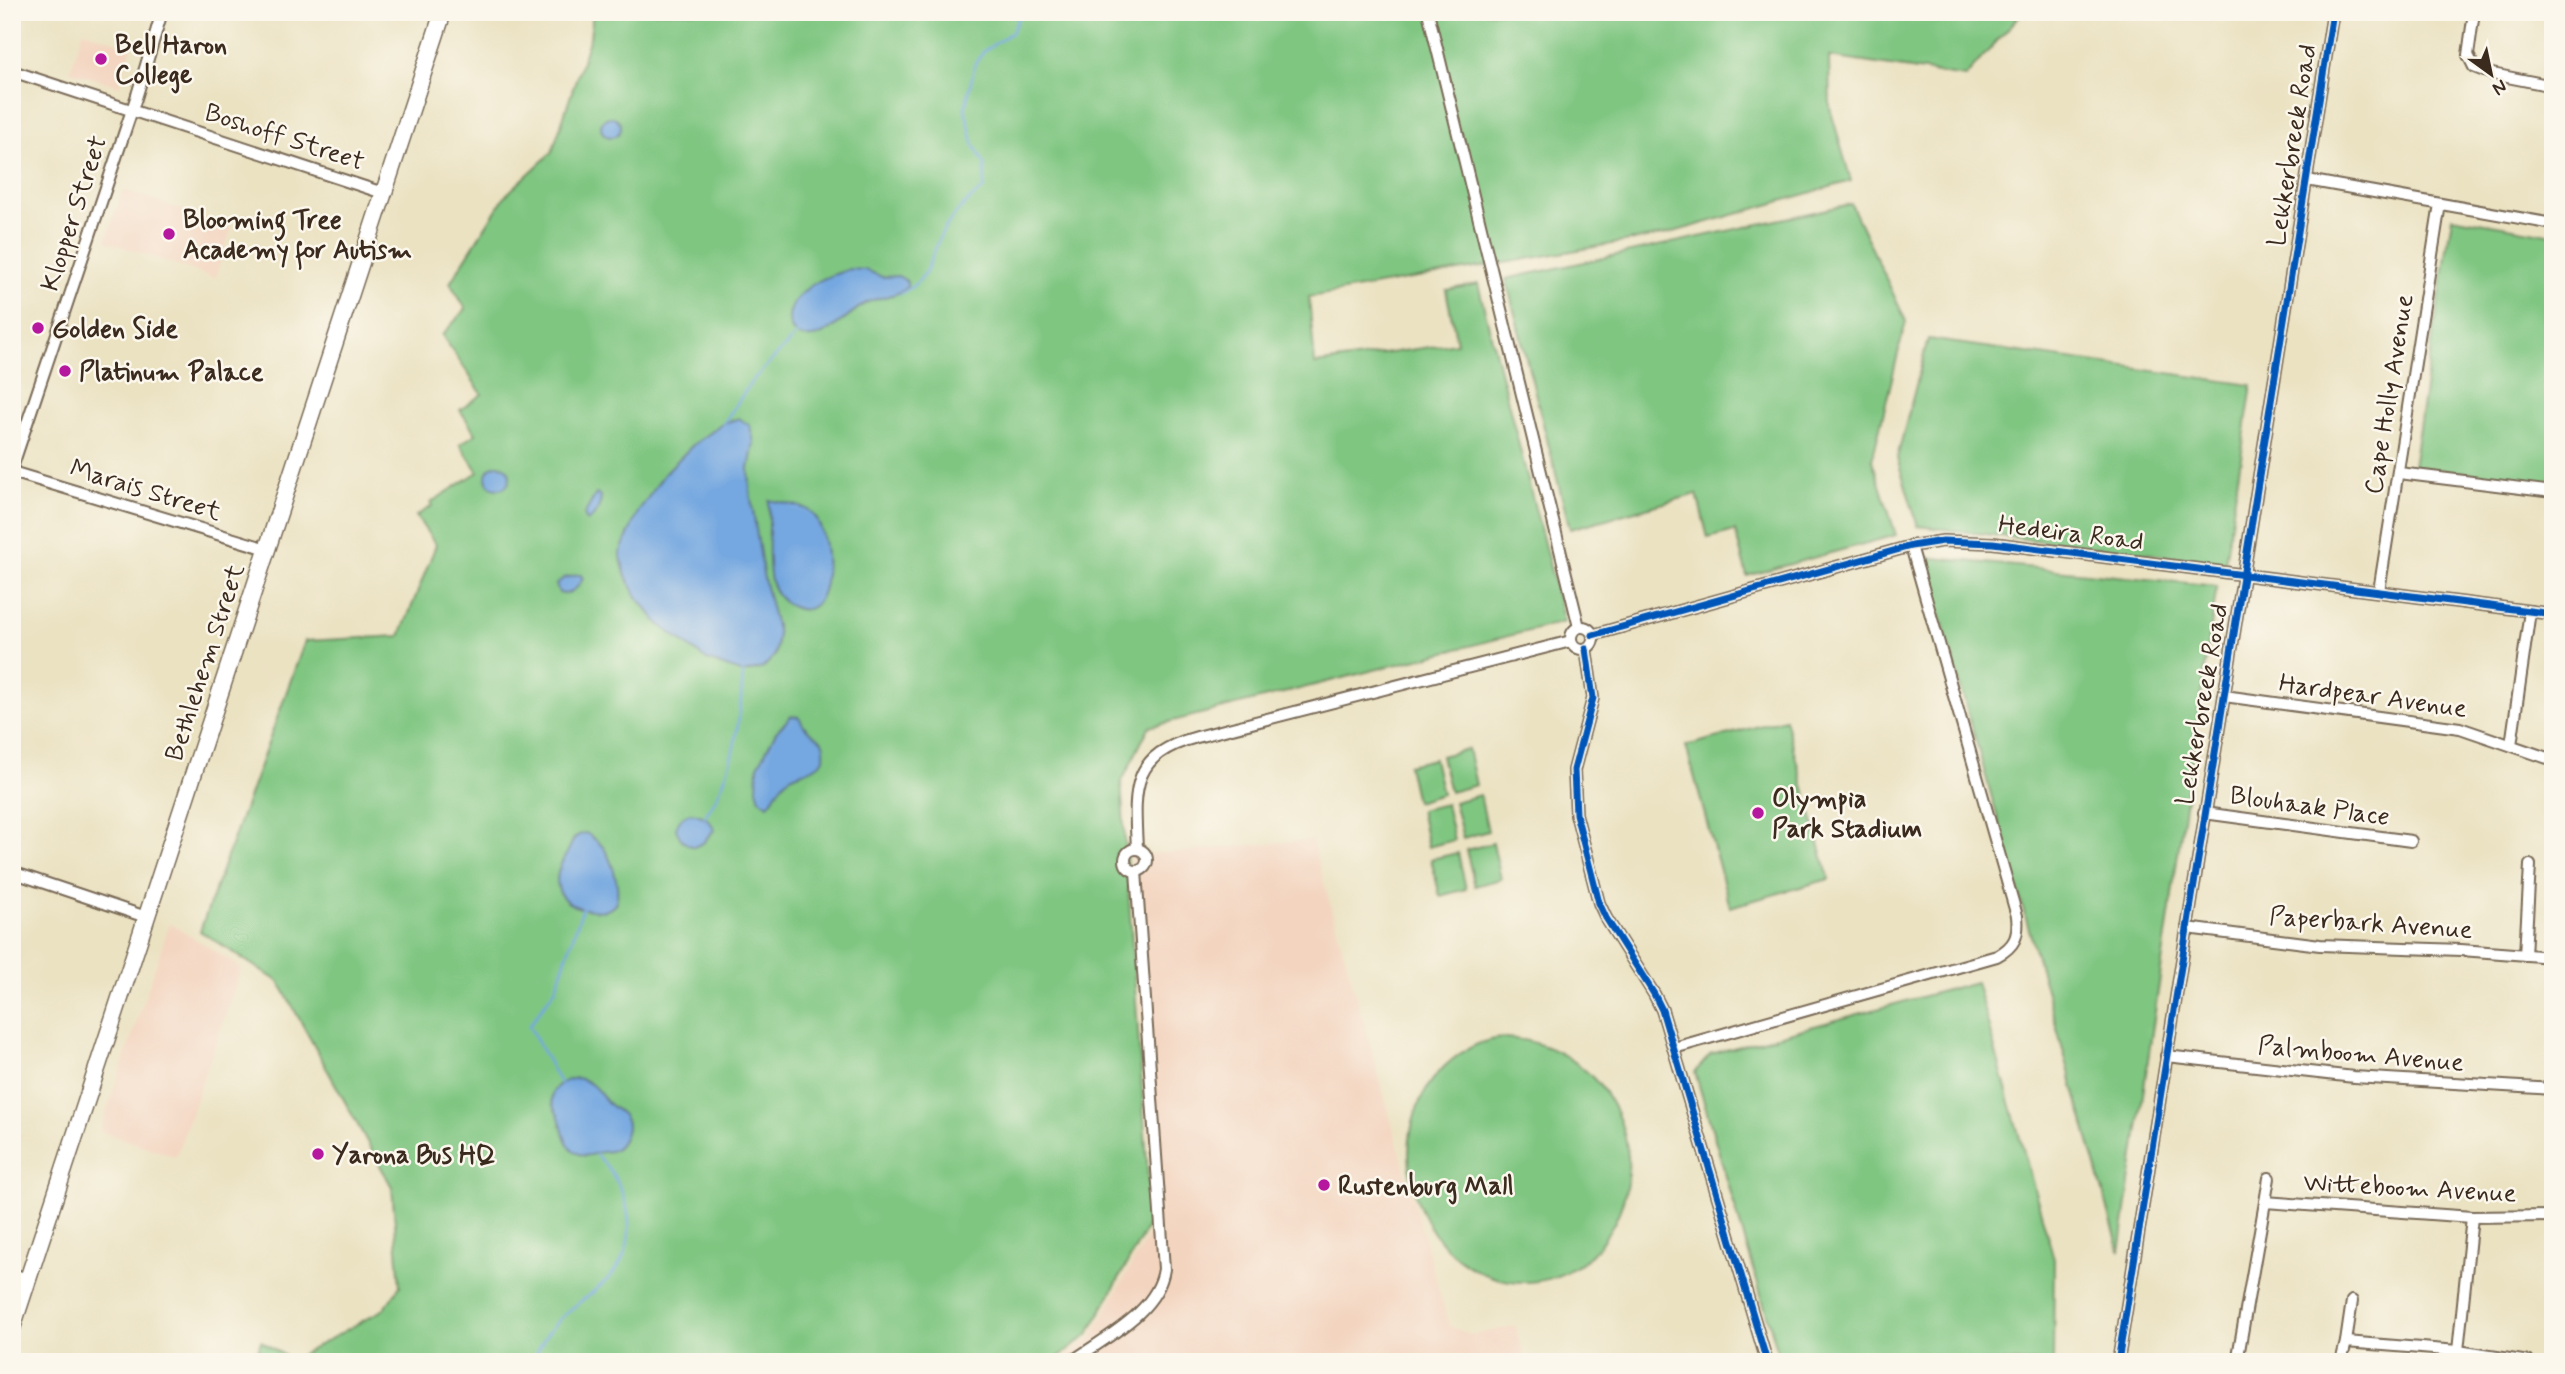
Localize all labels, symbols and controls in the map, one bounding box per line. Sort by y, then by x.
place label: Bell Haron College [115,29,227,94]
north arrow [2456,38,2526,108]
street label: Lekkerbreek Road [2260,42,2326,249]
marker: Bell Haron College [93,51,109,67]
text: N [2487,73,2512,101]
street label: Boshoff Street [200,96,368,180]
street label: Klopper Street [34,131,116,296]
place label: Blooming Tree Academy for Autism [183,204,412,270]
marker: Blooming Tree Academy for Autism [161,226,177,242]
street label: Cape Holly Avenue [2357,292,2423,497]
place label: Golden Side [52,313,178,347]
marker: Golden Side [30,320,46,336]
place label: Platinum Palace [79,356,264,390]
marker: Platinum Palace [57,363,73,379]
street label: Marais Street [66,452,225,530]
street label: Hedeira Road [1996,508,2145,560]
street label: Bethlehem Street [158,560,254,766]
street label: Lekkerbreek Road [2169,601,2237,808]
street label: Hardpear Avenue [2277,667,2469,727]
street label: Blouhaak Place [2228,779,2392,835]
place label: Olympia Park Stadium [1772,783,1922,847]
marker: Olympia Park Stadium [1750,805,1766,821]
street label: Paperbark Avenue [2268,900,2474,948]
street label: Palmboom Avenue [2256,1029,2466,1081]
place label: Yarona Bus HQ [332,1139,496,1173]
marker: Yarona Bus HQ [310,1146,326,1162]
street label: Witteboom Avenue [2302,1166,2518,1212]
place label: Rustenburg Mall [1338,1170,1514,1205]
marker: Rustenburg Mall [1316,1177,1332,1193]

